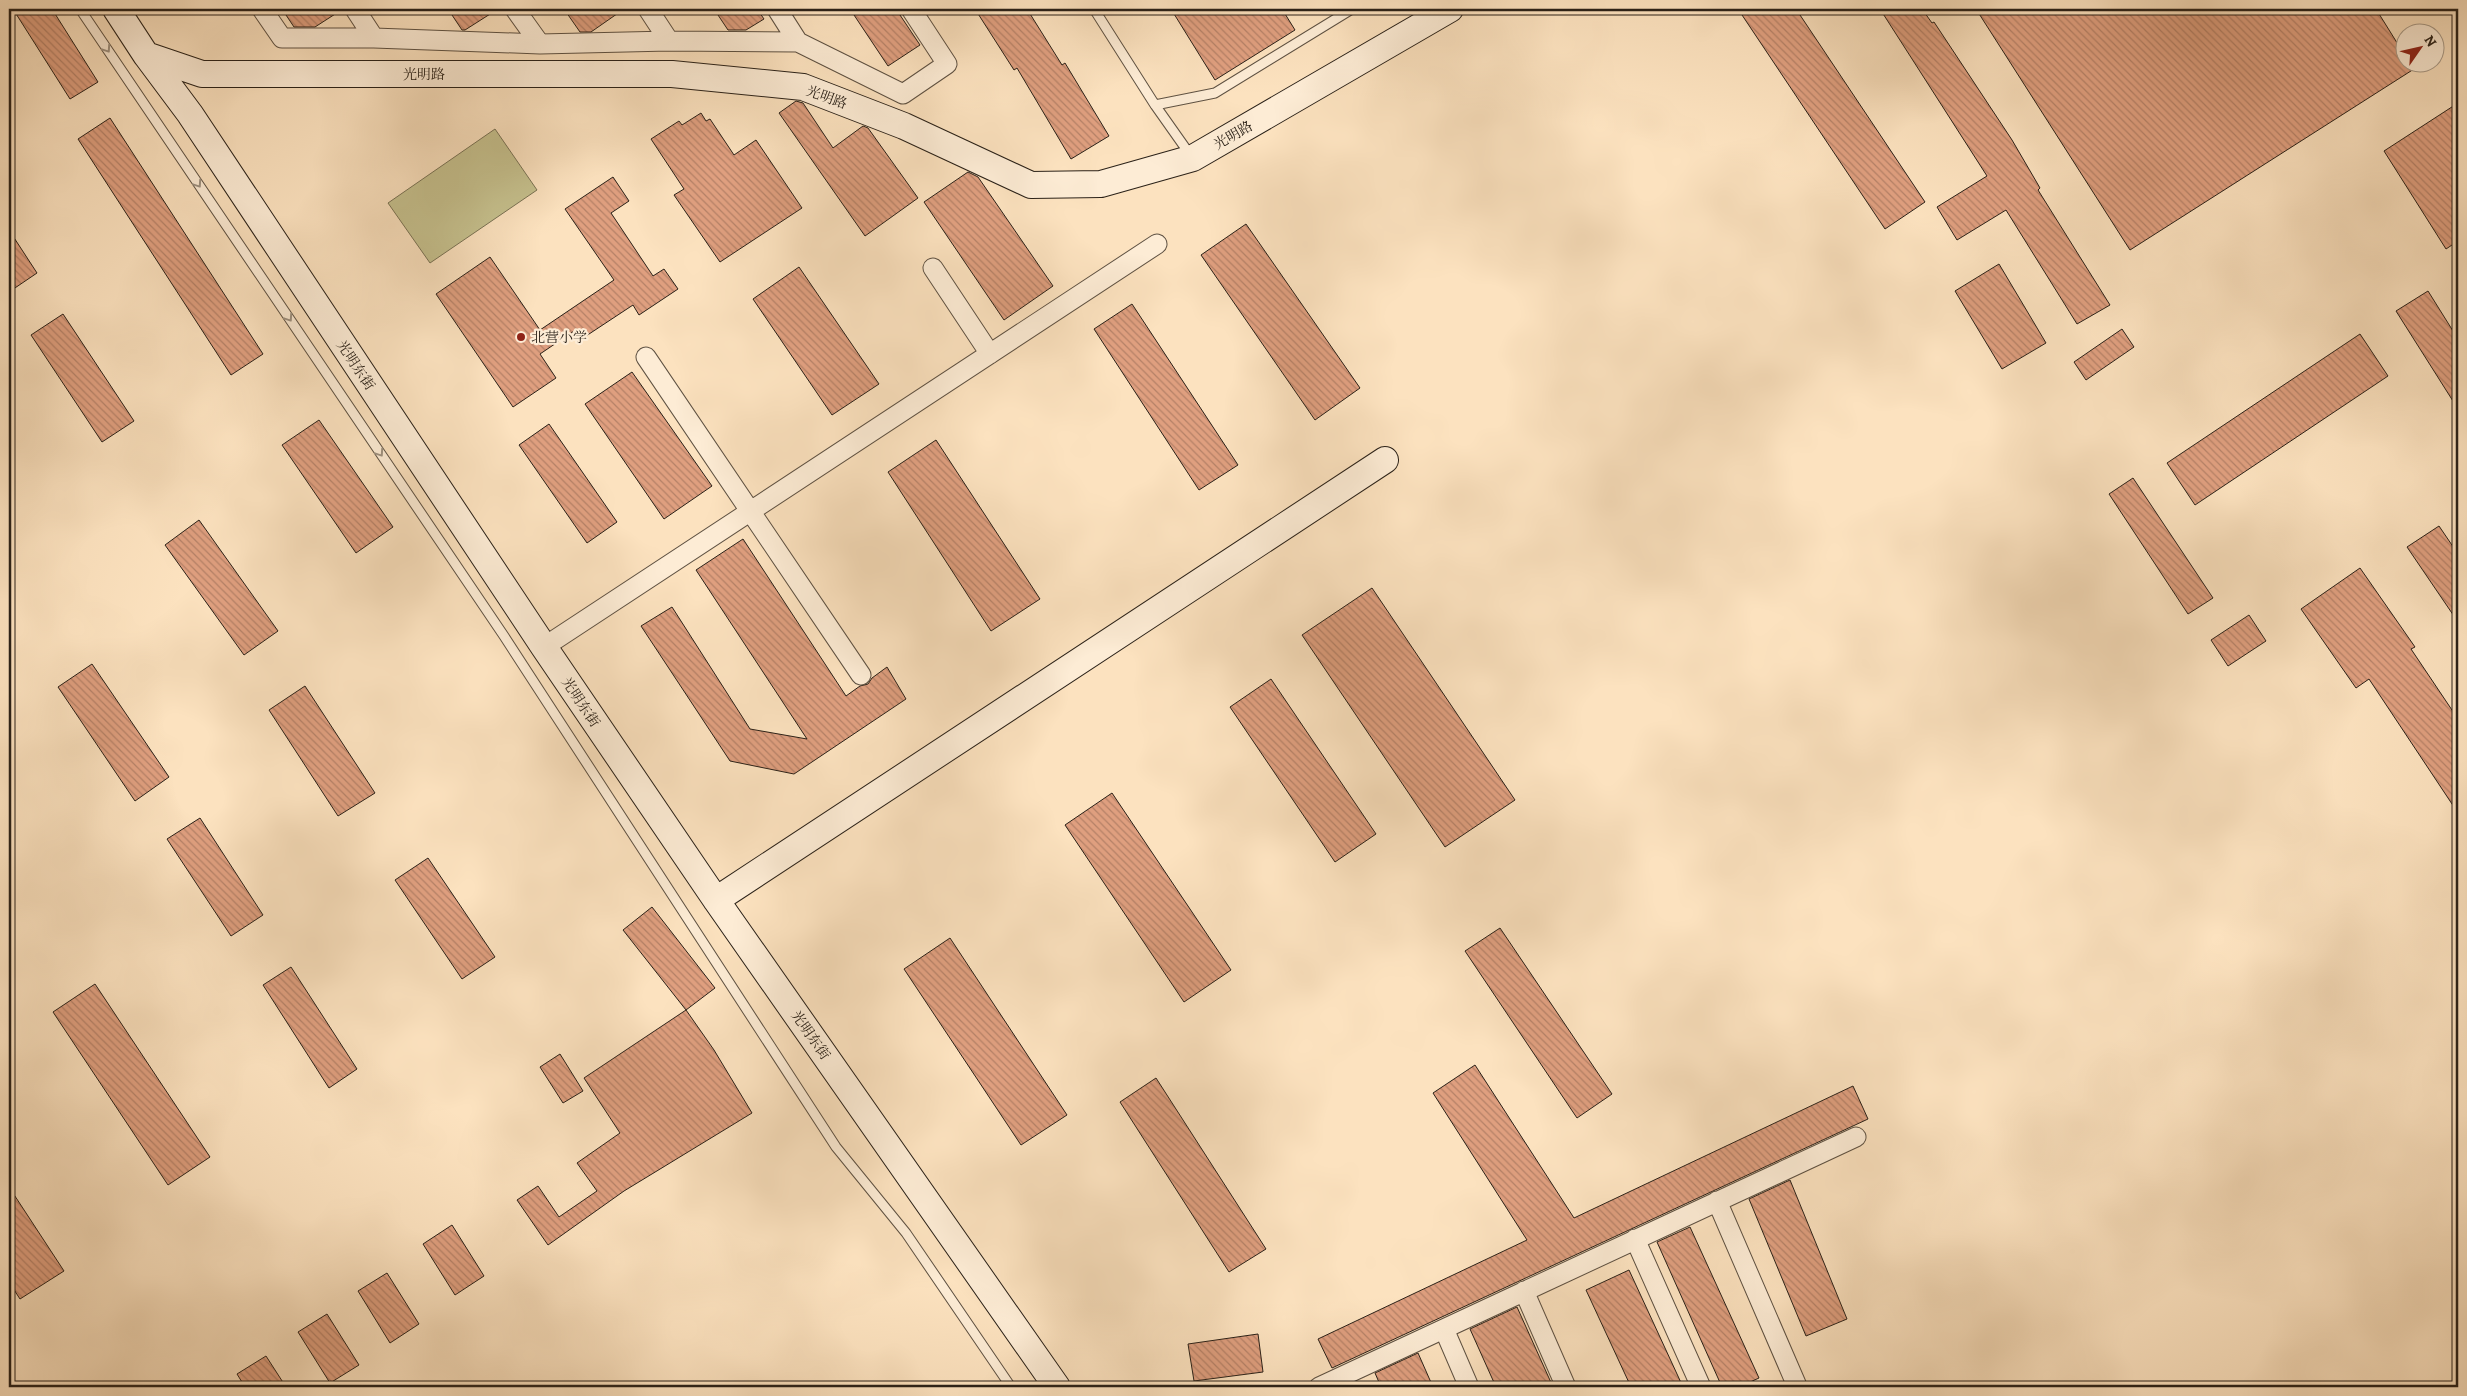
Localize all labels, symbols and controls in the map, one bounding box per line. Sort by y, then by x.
north arrow [2394,22,2444,72]
text: N [2420,31,2441,51]
one-way arrow [101,43,110,53]
street label: 光明路 [403,65,445,84]
street label: 光明路 [804,81,850,114]
street label: 光明路 [1210,117,1256,154]
one-way arrow [192,178,201,187]
one-way arrow [283,313,292,322]
place label: 北营小学 [531,328,587,347]
marker: 北营小学 [515,331,527,343]
street label: 光明东街 [332,337,379,394]
one-way arrow [374,447,383,457]
street label: 光明东街 [557,674,604,731]
street label: 光明东街 [787,1007,834,1064]

